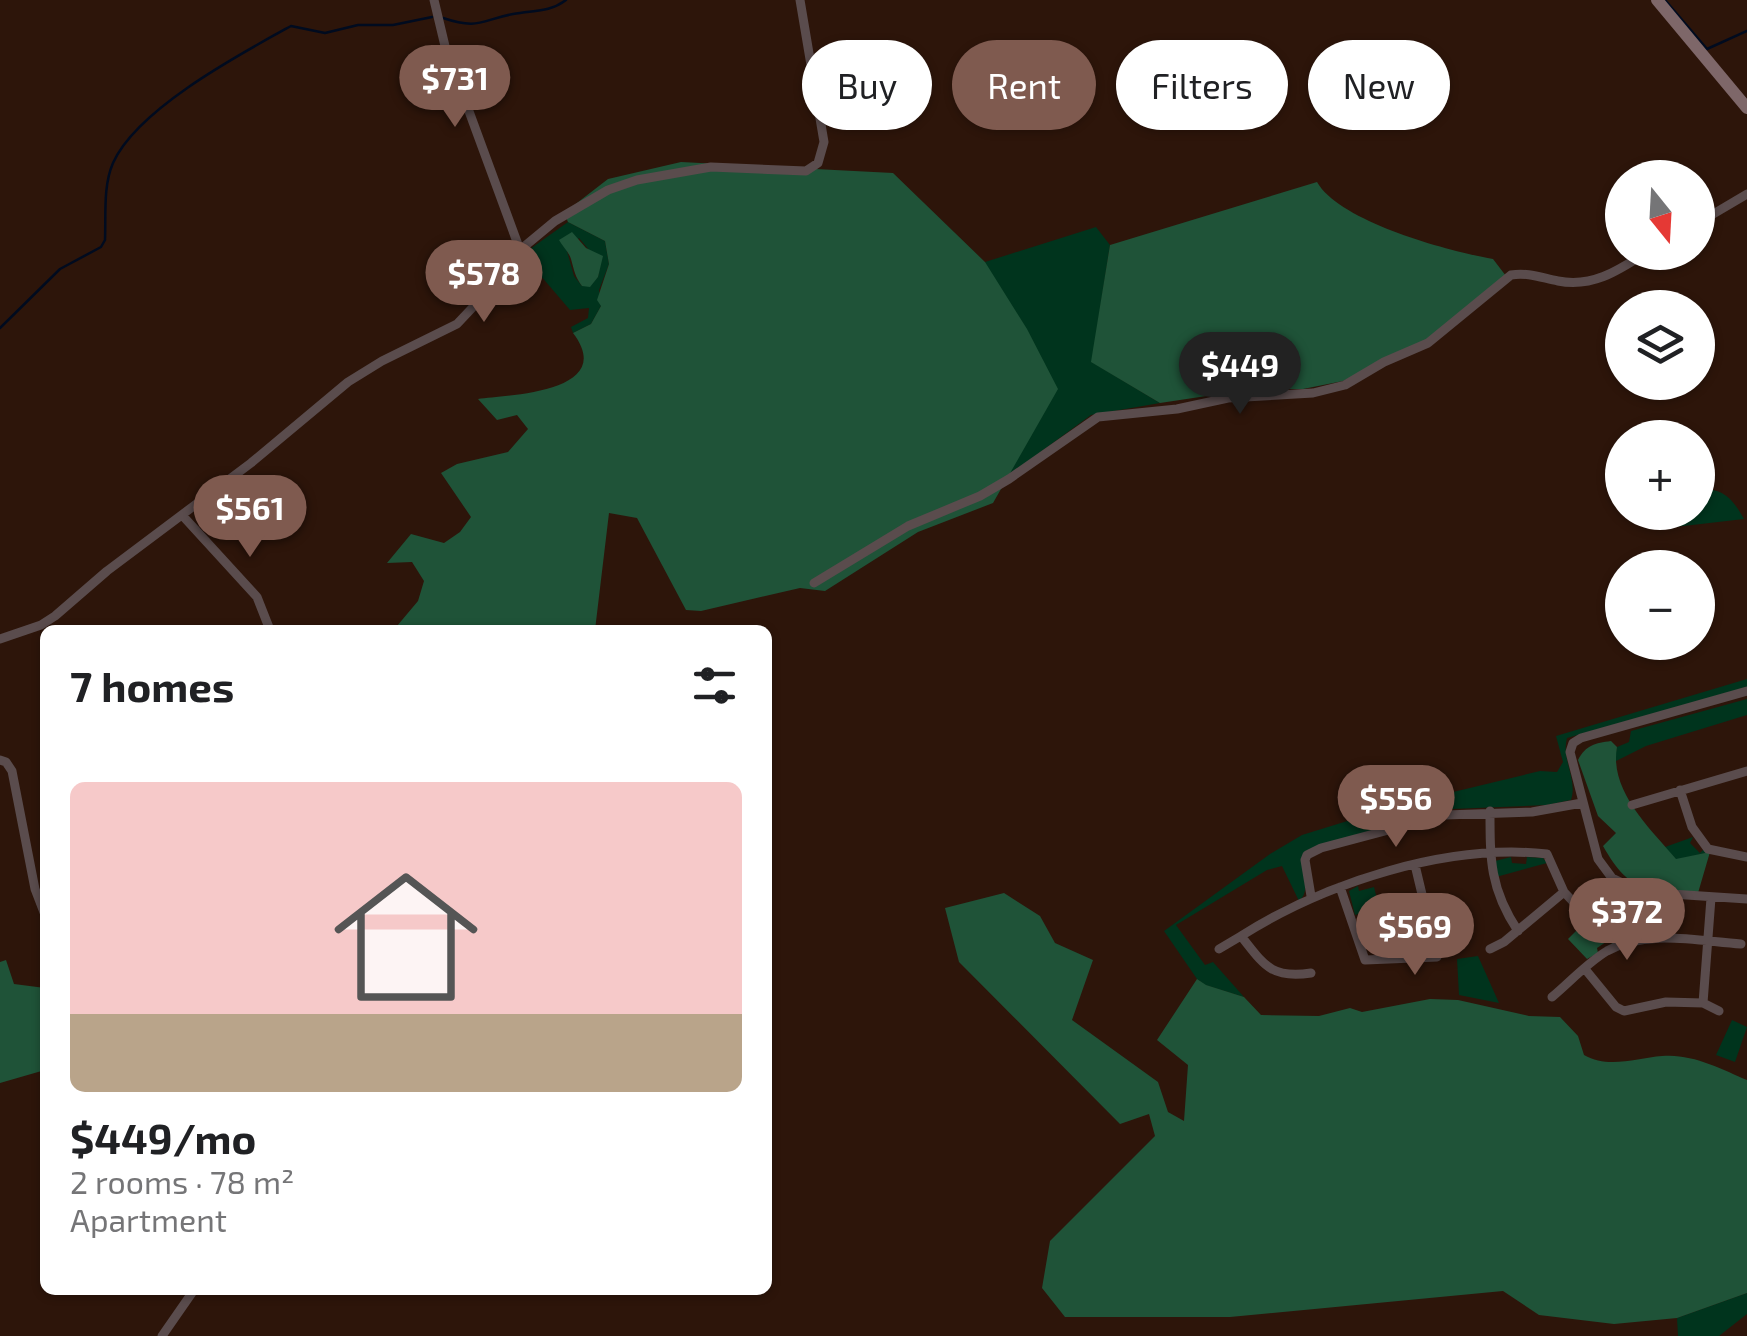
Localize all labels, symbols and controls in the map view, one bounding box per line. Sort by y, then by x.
chip: Buy [802,40,932,130]
chip: Rent [952,40,1096,130]
chip: Filters [1116,40,1288,130]
chip: New [1308,40,1450,130]
pin: $731 [396,45,514,130]
text: $731 [421,58,489,96]
north arrow [1605,160,1715,270]
map controls [1605,160,1715,660]
pin: $578 [425,240,543,325]
text: $578 [447,253,521,291]
button: layers [1605,290,1715,400]
pin: $449 [1181,332,1299,417]
text: $449 [1201,345,1279,383]
button: + [1605,420,1715,530]
pin: $561 [191,475,309,560]
text: $561 [216,488,284,526]
button: − [1605,550,1715,660]
icon: filters [687,658,742,713]
text: 7 homes [70,660,234,710]
pin: $556 [1337,765,1455,850]
text: $556 [1360,778,1432,816]
icon: home [316,847,496,1027]
pin: $372 [1568,878,1686,963]
text: $372 [1591,891,1663,929]
pin: $569 [1356,893,1474,978]
text: $569 [1378,906,1452,944]
text: $449/mo [70,1112,256,1162]
text: 2 rooms · 78 m² [70,1162,294,1200]
text: Apartment [70,1200,227,1238]

